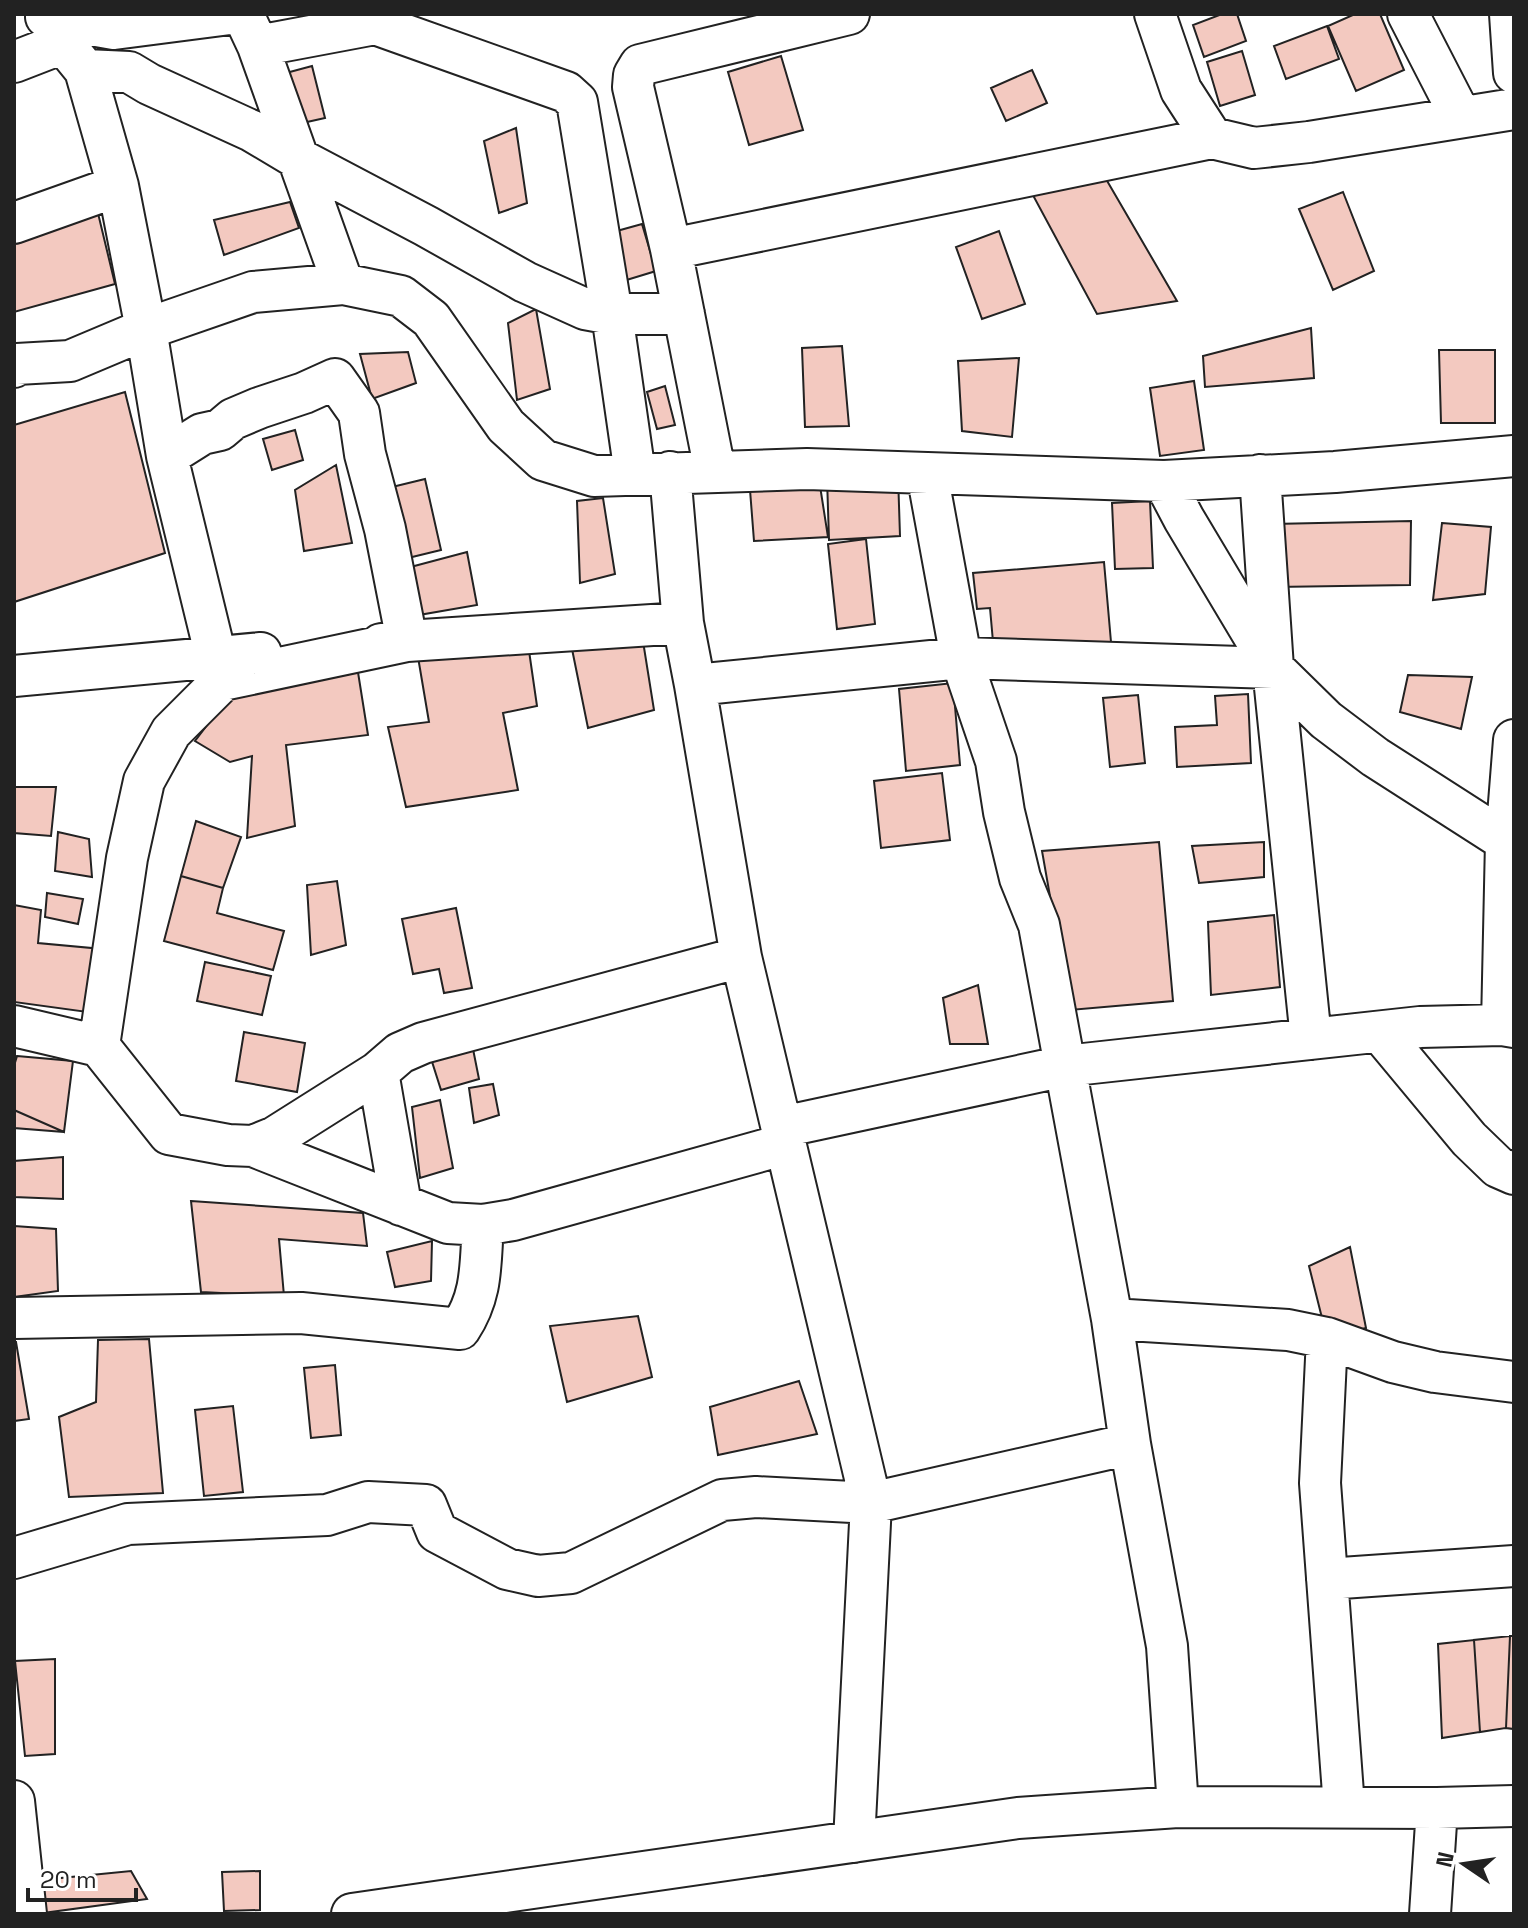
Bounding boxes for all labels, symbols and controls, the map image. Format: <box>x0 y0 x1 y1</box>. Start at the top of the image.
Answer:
north arrow <box>1424 1824 1504 1904</box>
text: N <box>1429 1849 1460 1870</box>
scale bar <box>28 1852 136 1902</box>
text: 20 m <box>40 1864 97 1895</box>

